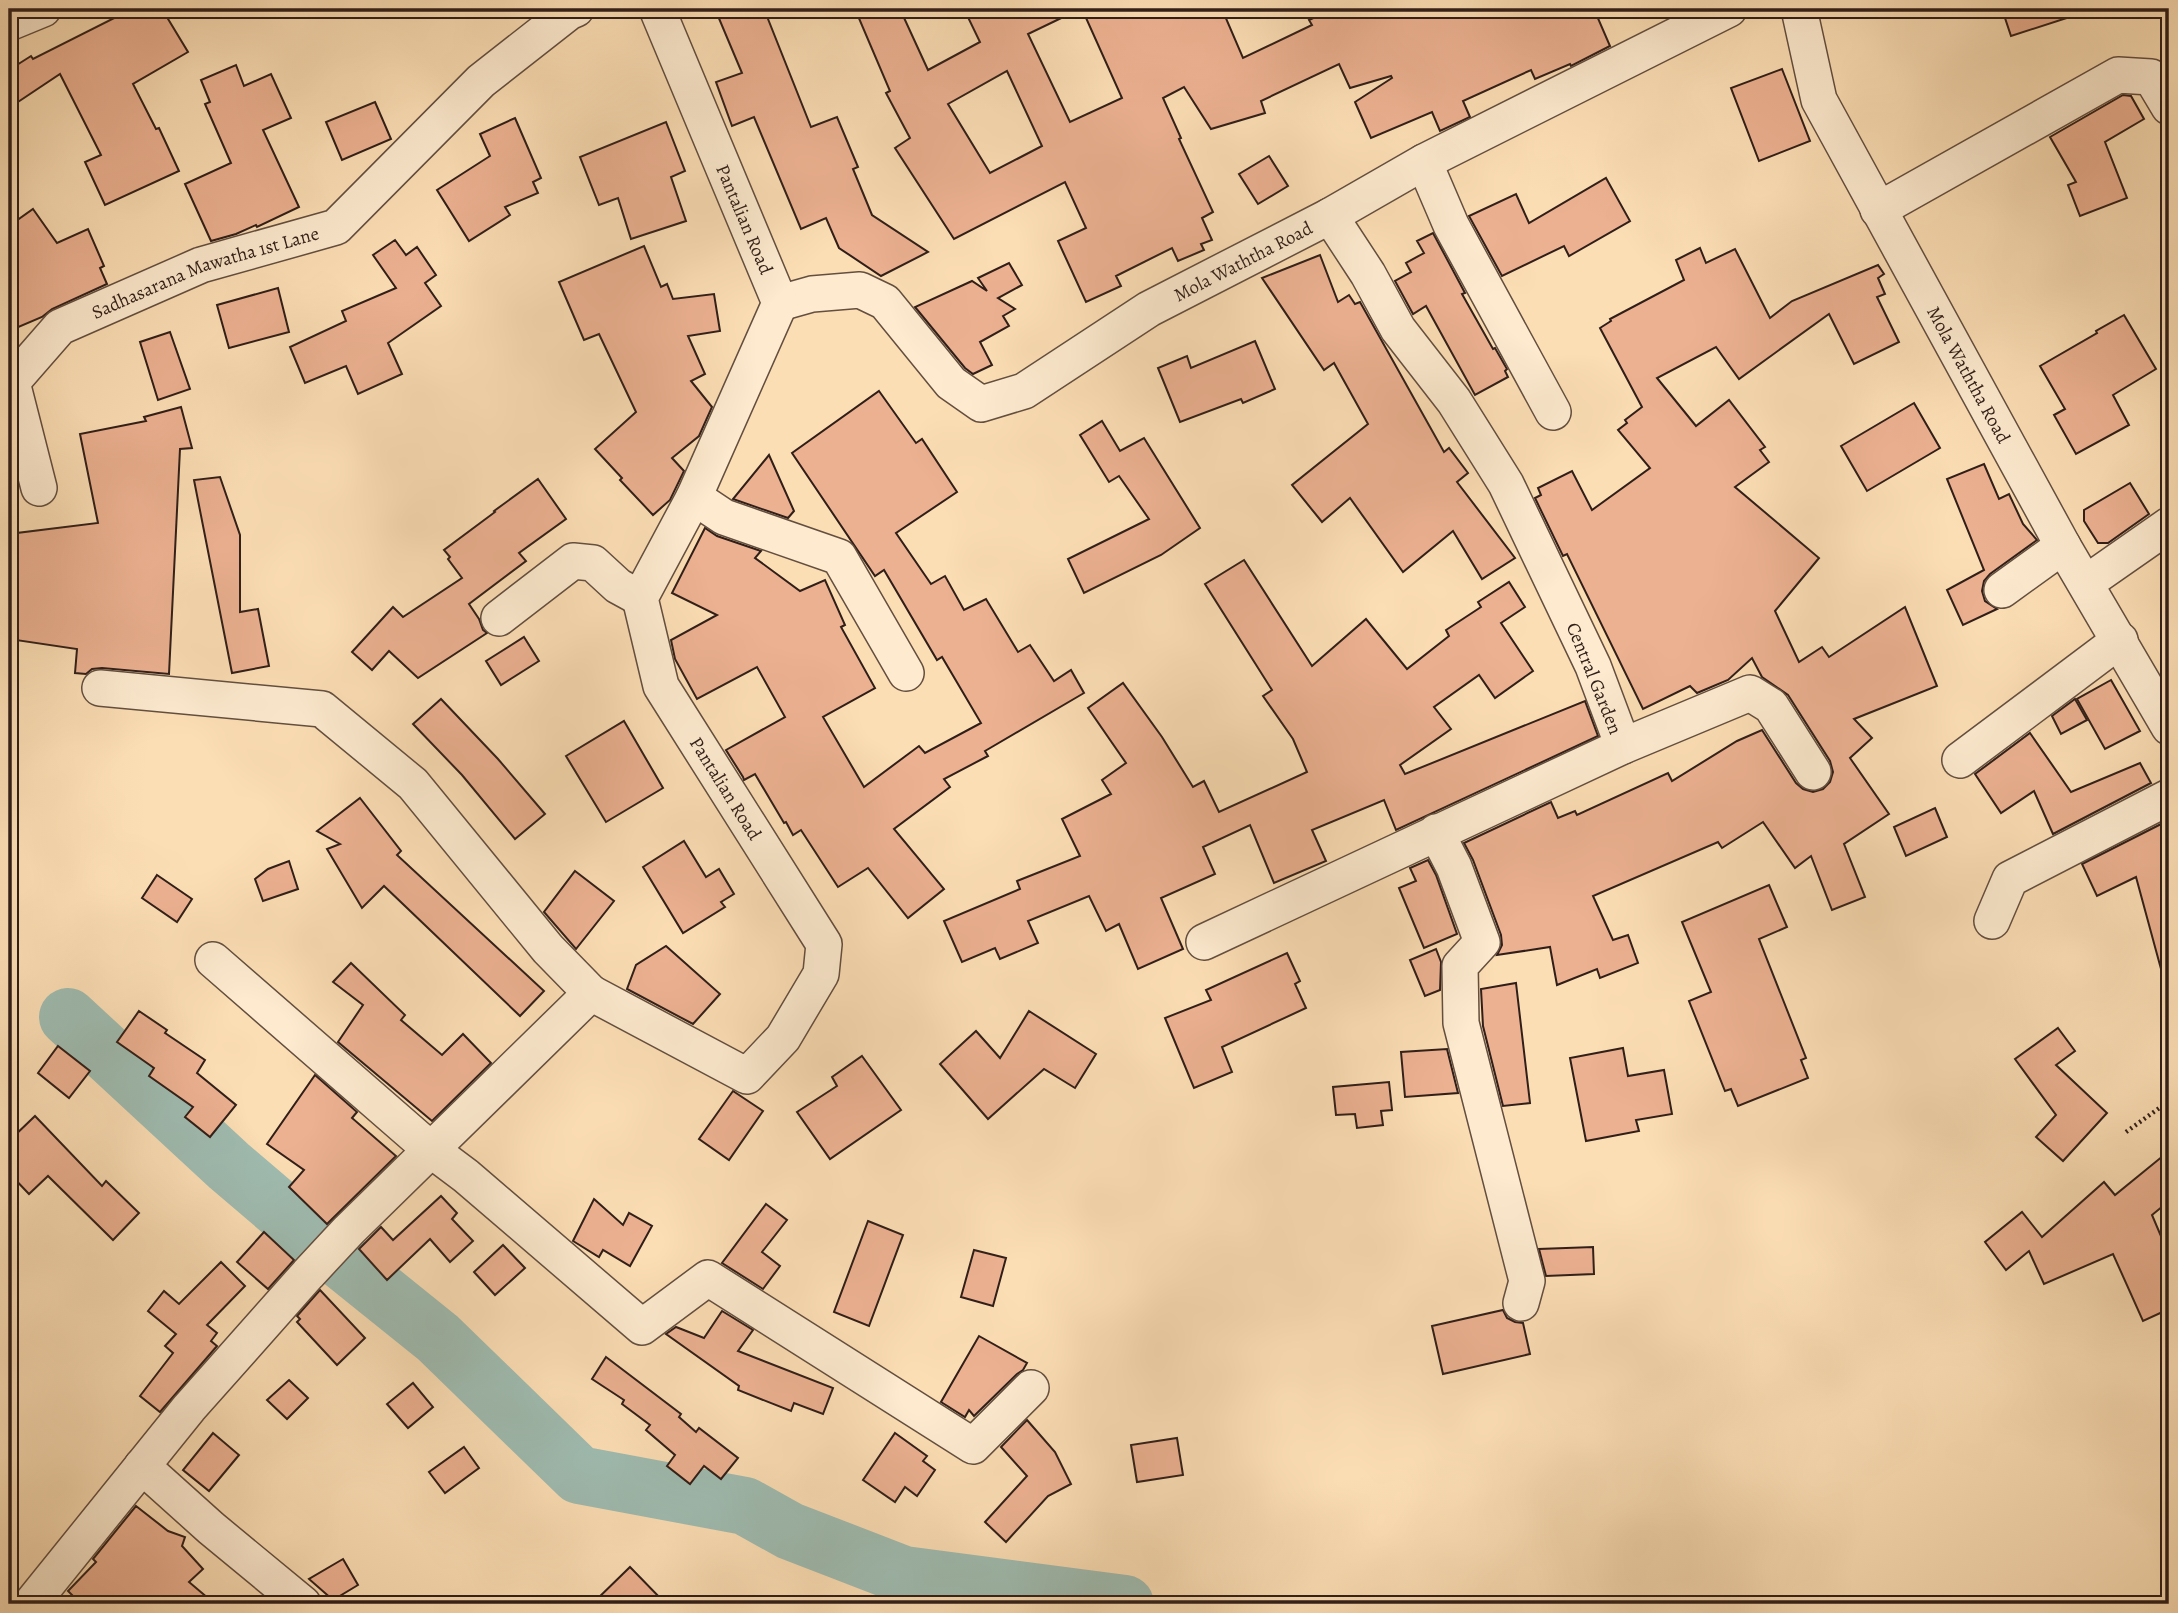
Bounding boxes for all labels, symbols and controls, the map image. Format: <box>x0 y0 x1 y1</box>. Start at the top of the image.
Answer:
street label: Pantalian Road <box>709 160 779 279</box>
street label: Mola Waththa Road <box>1169 215 1318 308</box>
street label: Sadhasarana Mawatha 1st Lane <box>88 220 322 326</box>
street label: Mola Waththa Road <box>1920 302 2017 449</box>
street label: Central Garden <box>1560 619 1628 738</box>
street label: Pantalian Road <box>683 732 768 846</box>

